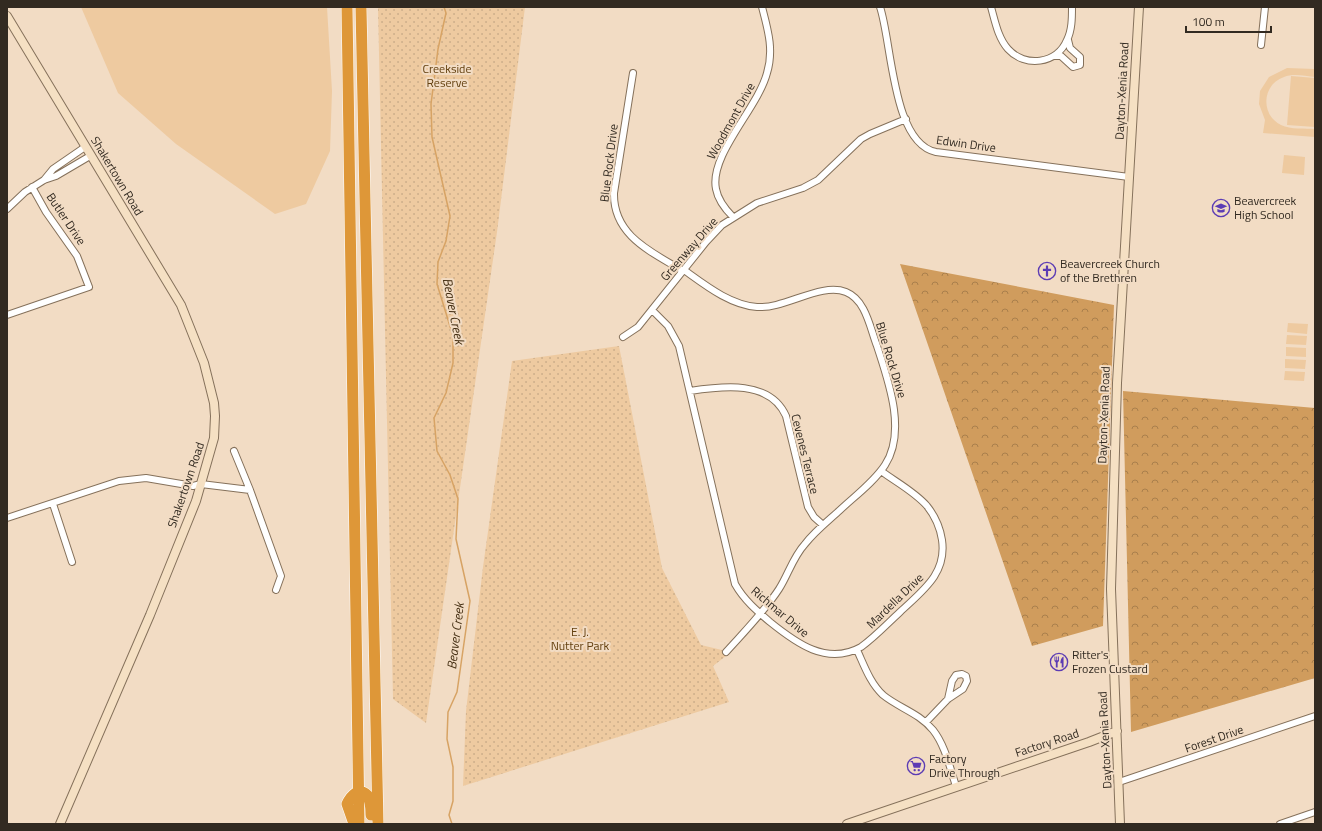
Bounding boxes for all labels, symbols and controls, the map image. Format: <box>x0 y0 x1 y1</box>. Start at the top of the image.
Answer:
scale bar <box>1186 8 1271 34</box>
text: 100 m <box>1192 12 1225 31</box>
street label: Dayton-Xenia Road <box>1109 42 1134 140</box>
park label: Creekside Reserve <box>423 59 472 92</box>
street label: Woodmont Drive <box>702 79 760 163</box>
street label: Blue Rock Drive <box>594 123 623 203</box>
street label: Edwin Drive <box>935 130 997 157</box>
street label: Shakertown Road <box>86 133 149 219</box>
street label: Butler Drive <box>42 189 91 249</box>
place label: Beavercreek High School <box>1234 191 1297 224</box>
school or university icon: Beavercreek High School <box>1211 198 1231 218</box>
street label: Greenway Drive <box>655 212 722 285</box>
place label: Beavercreek Church of the Brethren <box>1060 254 1160 287</box>
church icon: Beavercreek Church of the Brethren <box>1037 261 1057 281</box>
water label: Beaver Creek <box>438 276 471 348</box>
street label: Blue Rock Drive <box>871 319 912 400</box>
street label: Dayton-Xenia Road <box>1092 366 1115 464</box>
street label: Cevenes Terrace <box>786 412 825 496</box>
street label: Shakertown Road <box>162 439 209 530</box>
street label: Mardella Drive <box>862 568 927 633</box>
street label: Richmar Drive <box>747 582 814 642</box>
water label: Beaver Creek <box>441 599 469 670</box>
park label: E. J. Nutter Park <box>551 622 610 655</box>
place label: Ritter's Frozen Custard <box>1072 645 1148 678</box>
restaurant icon: Ritter's Frozen Custard <box>1049 652 1069 672</box>
street label: Dayton-Xenia Road <box>1092 691 1117 789</box>
street label: Forest Drive <box>1182 720 1246 757</box>
street label: Factory Road <box>1012 723 1081 762</box>
place label: Factory Drive Through <box>929 749 1000 782</box>
supermarket icon: Factory Drive Through <box>906 756 926 776</box>

